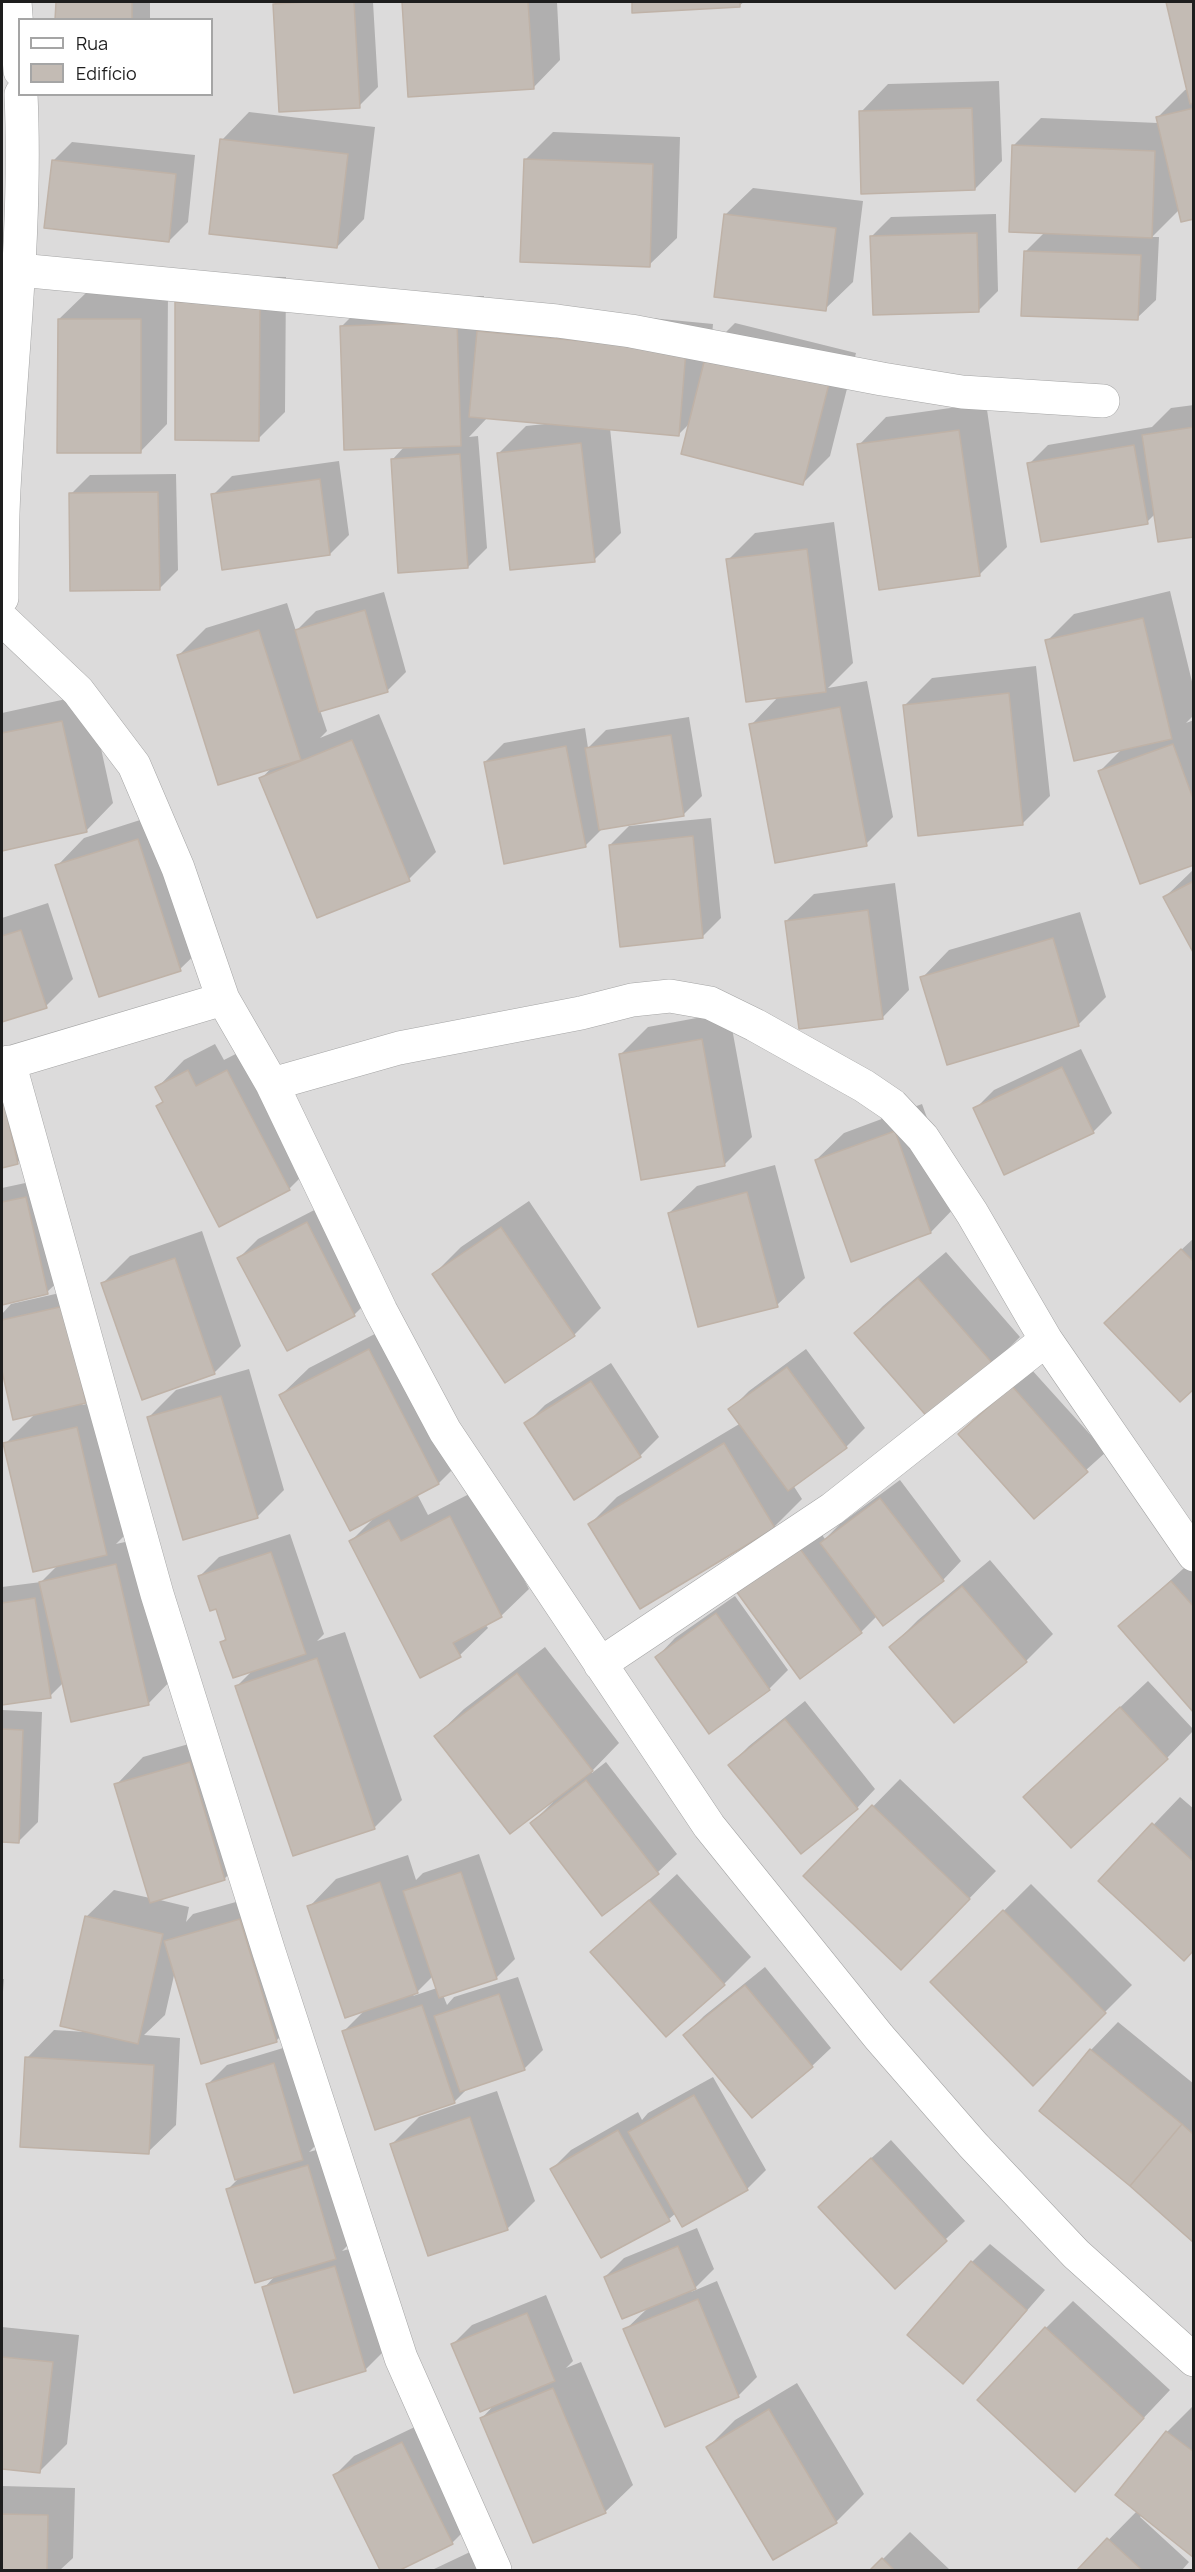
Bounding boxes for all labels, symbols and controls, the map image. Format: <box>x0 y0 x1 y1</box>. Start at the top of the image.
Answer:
legend <box>18 18 213 96</box>
text: Rua <box>76 31 108 55</box>
text: Edifício <box>76 61 137 85</box>

